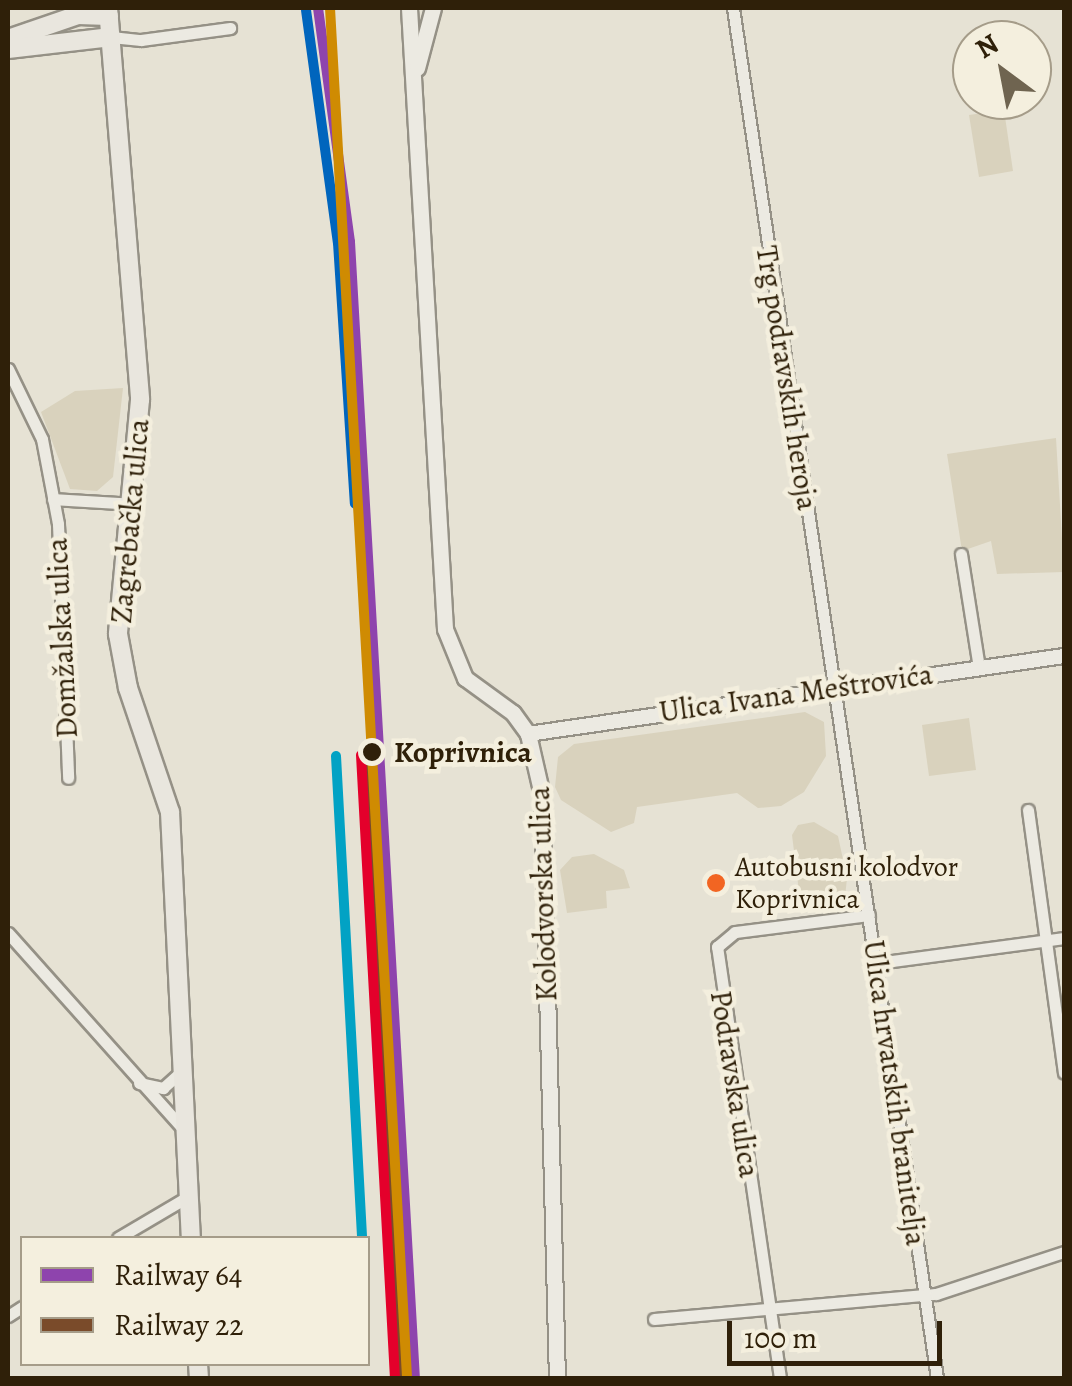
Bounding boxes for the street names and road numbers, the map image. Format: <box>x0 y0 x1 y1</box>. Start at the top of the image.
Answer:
street label: Trg podravskih heroja <box>748 243 826 513</box>
street label: Zagrebačka ulica <box>103 417 157 625</box>
street label: Domžalska ulica <box>39 537 85 739</box>
street label: Ulica Ivana Meštrovića <box>657 656 935 730</box>
street label: Kolodvorska ulica <box>521 786 565 1002</box>
street label: Ulica hrvatskih branitelja <box>856 938 934 1248</box>
street label: Podravska ulica <box>702 988 768 1180</box>

